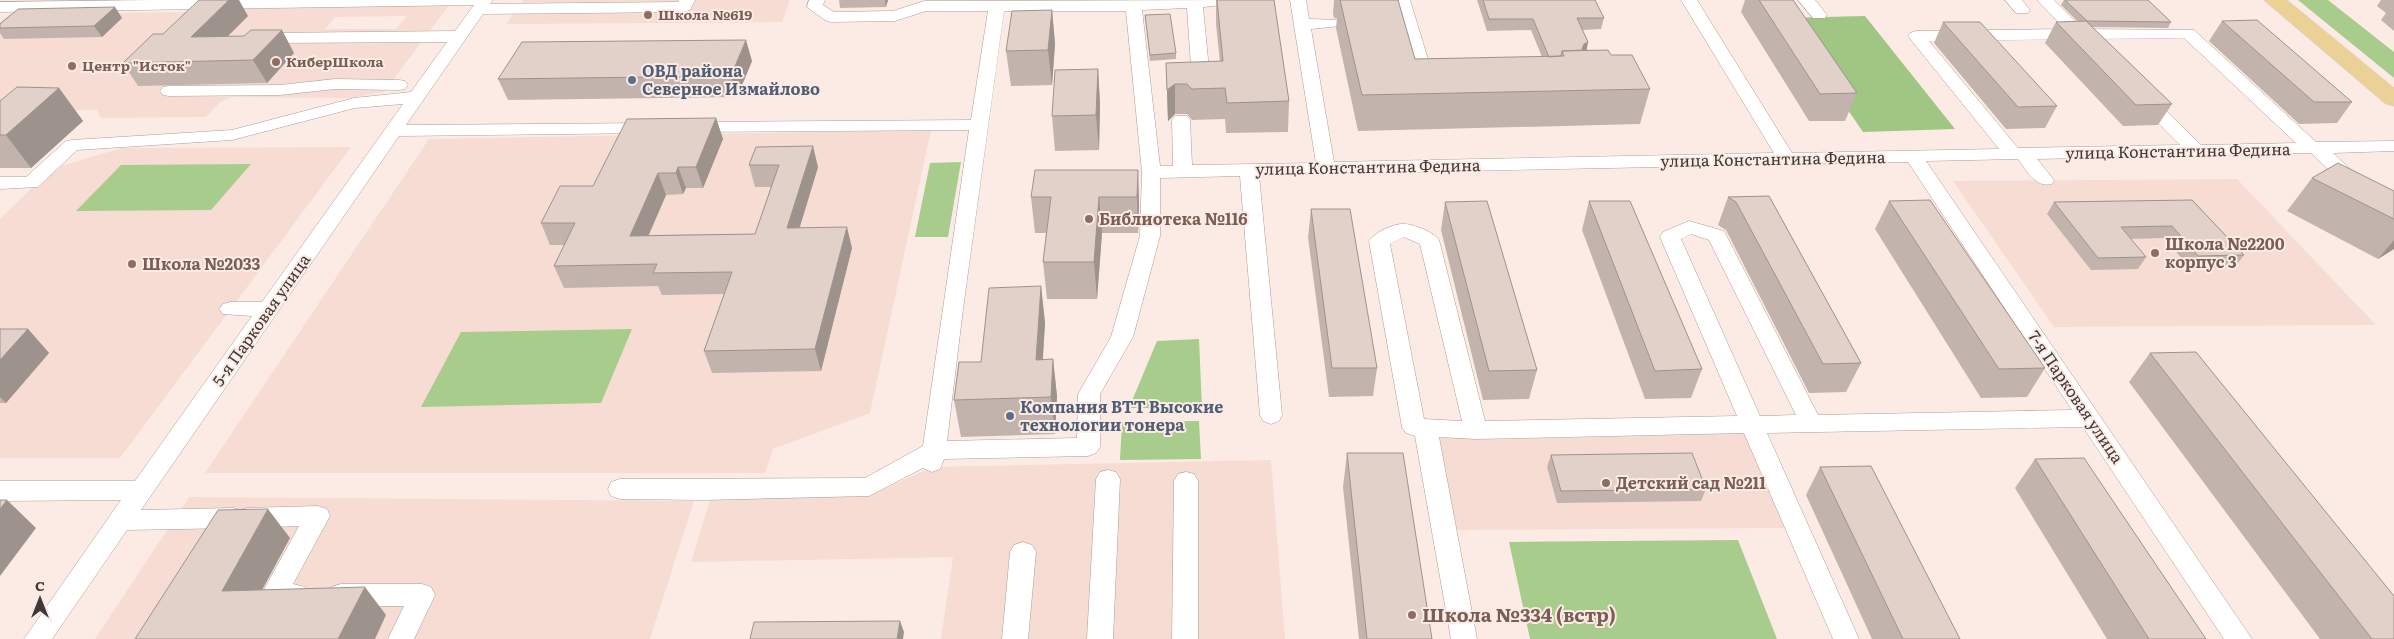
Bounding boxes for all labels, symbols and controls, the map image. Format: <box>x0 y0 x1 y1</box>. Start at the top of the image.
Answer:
place label: Школа №619 <box>658 4 752 24</box>
marker: Школа №619 <box>642 9 654 21</box>
place label: КиберШкола <box>286 51 385 71</box>
place label: Центр "Исток" <box>82 55 191 75</box>
marker: КиберШкола <box>270 56 282 68</box>
place label: ОВД района Северное Измайлово <box>642 58 820 100</box>
marker: Центр "Исток" <box>66 60 78 72</box>
marker: ОВД района Северное Измайлово <box>626 74 638 86</box>
street label: улица Константина Федина <box>2065 136 2291 164</box>
street label: улица Константина Федина <box>1660 144 1886 172</box>
street label: улица Константина Федина <box>1255 152 1481 180</box>
place label: Библиотека №116 <box>1099 206 1248 230</box>
marker: Библиотека №116 <box>1083 213 1095 225</box>
place label: Школа №2200 корпус 3 <box>2165 231 2285 273</box>
marker: Школа №2200 корпус 3 <box>2149 247 2161 259</box>
street label: 5-я Парковая улица <box>205 248 315 391</box>
place label: Школа №2033 <box>142 251 260 275</box>
marker: Школа №2033 <box>126 258 138 270</box>
street label: 7-я Парковая улица <box>2023 325 2131 468</box>
place label: Компания ВТТ Высокие технологии тонера <box>1020 394 1223 436</box>
marker: Компания ВТТ Высокие технологии тонера <box>1004 410 1016 422</box>
place label: Детский сад №211 <box>1616 470 1766 494</box>
marker: Детский сад №211 <box>1600 477 1612 489</box>
north arrow <box>15 574 65 624</box>
text: С <box>35 575 45 595</box>
place label: Школа №334 (встр) <box>1422 600 1616 628</box>
marker: Школа №334 (встр) <box>1406 609 1418 621</box>

